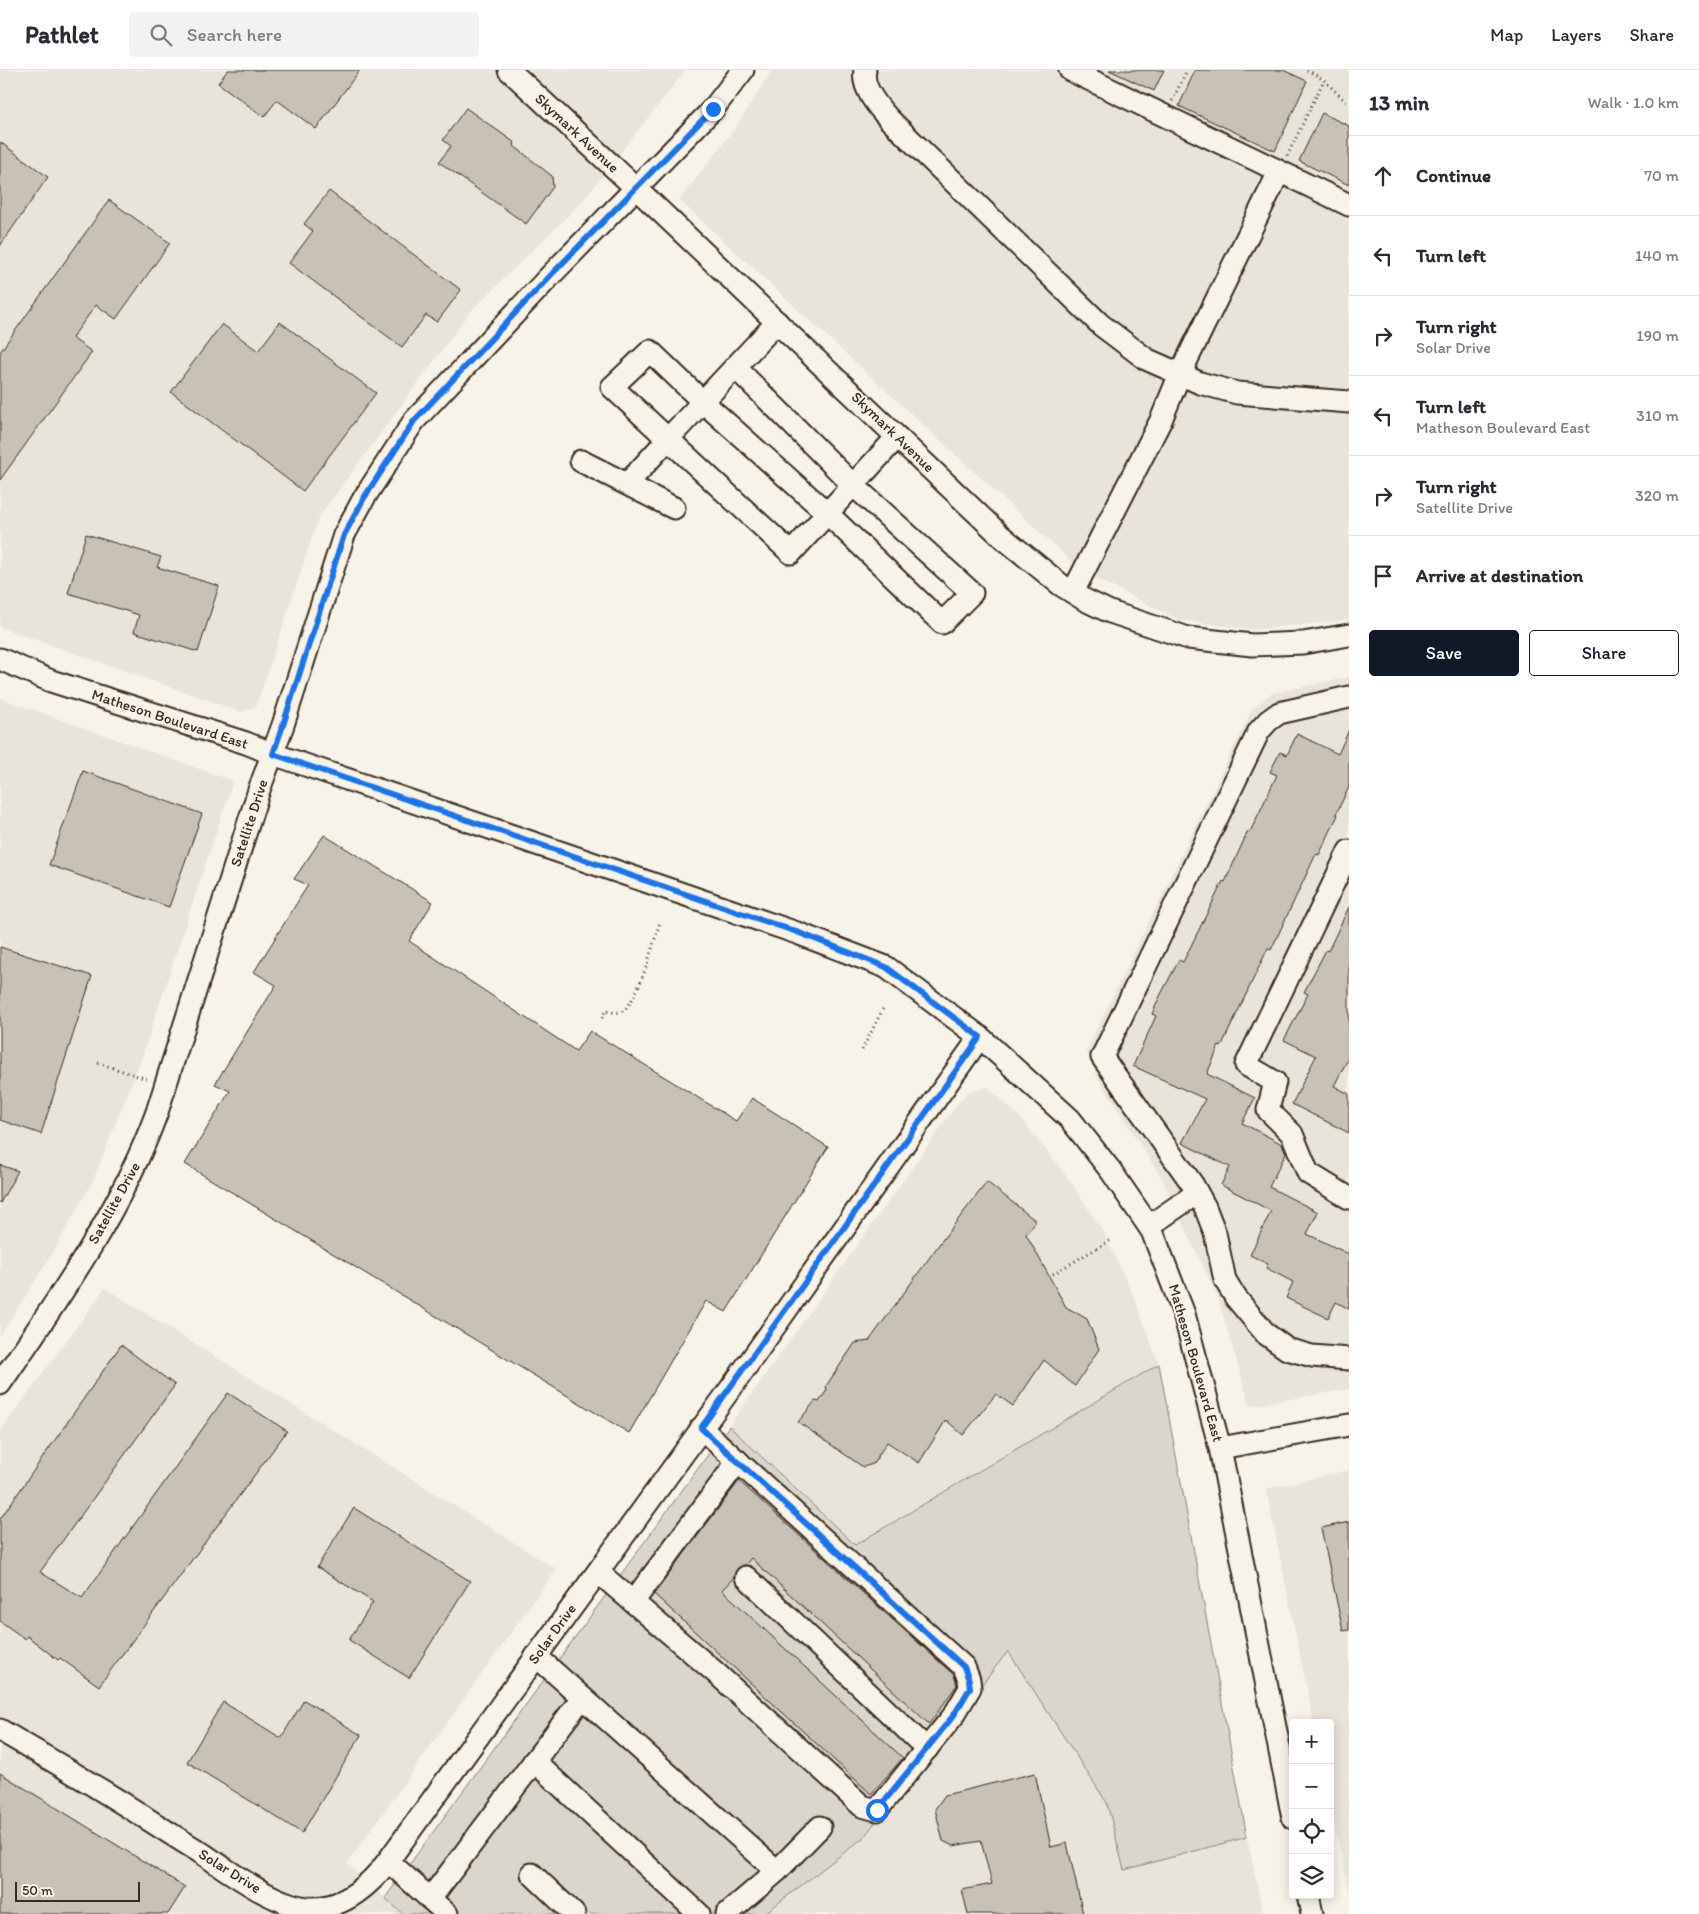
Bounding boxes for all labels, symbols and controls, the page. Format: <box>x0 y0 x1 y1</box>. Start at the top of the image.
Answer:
search box <box>129 12 479 57</box>
text: Pathlet <box>25 20 99 49</box>
icon: search <box>147 21 175 49</box>
text: Search here <box>187 23 282 46</box>
text: Map <box>1490 24 1523 46</box>
text: Layers <box>1551 24 1601 46</box>
text: Share <box>1629 24 1674 46</box>
street label: Skymark Avenue <box>531 89 623 177</box>
text: 13 min <box>1369 90 1429 115</box>
text: Walk · 1.0 km <box>1588 93 1679 112</box>
route end <box>702 98 725 121</box>
icon: ahead <box>1369 162 1397 190</box>
text: Continue <box>1416 164 1491 187</box>
text: 70 m <box>1644 166 1679 185</box>
icon: left <box>1369 242 1397 270</box>
text: Turn left <box>1416 244 1486 267</box>
text: 140 m <box>1635 246 1679 265</box>
text: Turn right <box>1416 315 1497 338</box>
icon: right <box>1369 322 1397 350</box>
text: 190 m <box>1636 326 1679 345</box>
text: Solar Drive <box>1416 338 1491 357</box>
street label: Skymark Avenue <box>848 388 938 476</box>
text: Turn left <box>1416 395 1486 418</box>
icon: left <box>1369 402 1397 430</box>
text: 310 m <box>1636 406 1679 425</box>
text: Matheson Boulevard East <box>1416 418 1590 437</box>
text: Turn right <box>1416 475 1497 498</box>
icon: right <box>1369 482 1397 510</box>
text: 320 m <box>1635 486 1679 505</box>
text: Satellite Drive <box>1416 498 1513 517</box>
icon: arrive <box>1369 562 1397 590</box>
text: Arrive at destination <box>1416 564 1583 587</box>
button: Save <box>1369 630 1519 676</box>
button: Share <box>1529 630 1679 676</box>
street label: Matheson Boulevard East <box>90 685 251 753</box>
street label: Satellite Drive <box>226 777 272 869</box>
street label: Satellite Drive <box>84 1159 144 1247</box>
street label: Matheson Boulevard East <box>1165 1282 1227 1444</box>
street label: Solar Drive <box>524 1600 580 1668</box>
map controls <box>1289 1719 1334 1899</box>
button: + <box>1289 1719 1334 1764</box>
button: − <box>1289 1764 1334 1809</box>
route start <box>866 1799 889 1822</box>
button: locate <box>1289 1809 1334 1854</box>
street label: Solar Drive <box>195 1845 265 1897</box>
button: layers <box>1289 1854 1334 1899</box>
scale bar <box>15 1879 140 1902</box>
text: 50 m <box>22 1882 53 1899</box>

